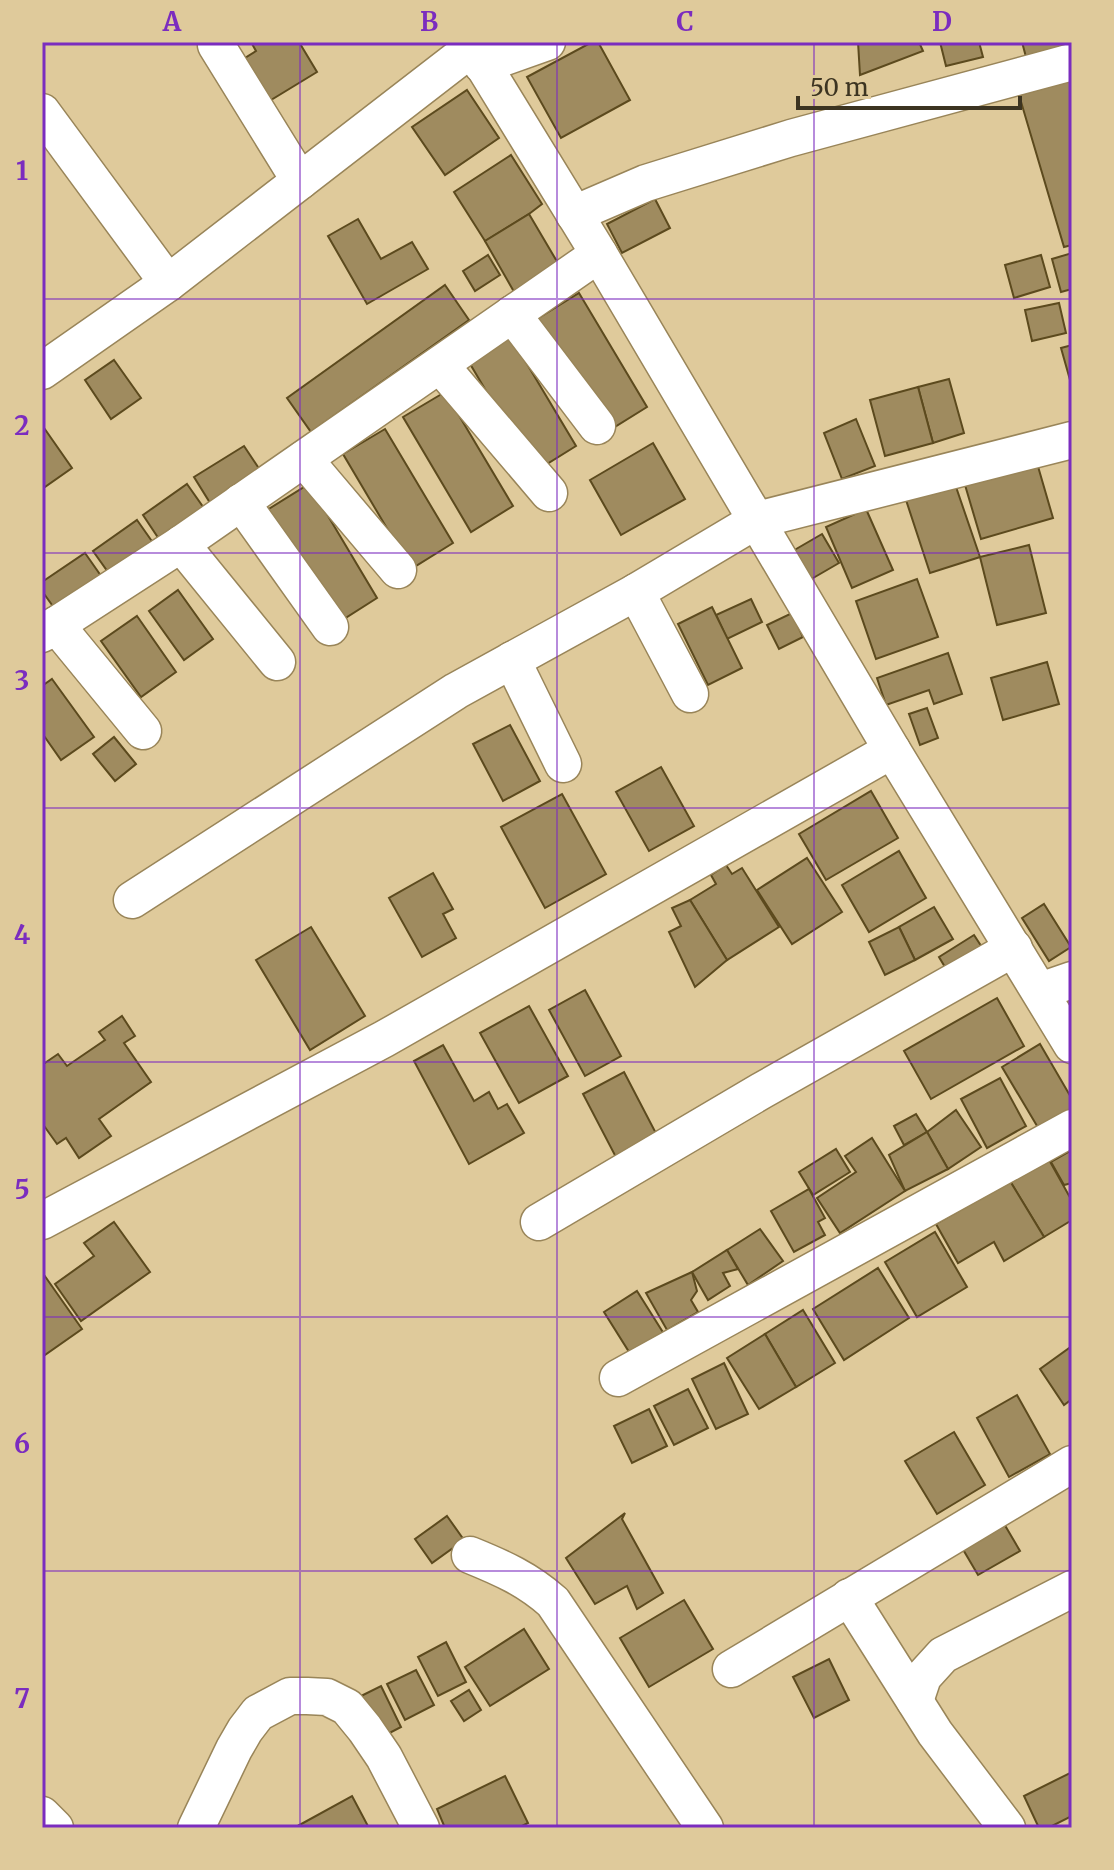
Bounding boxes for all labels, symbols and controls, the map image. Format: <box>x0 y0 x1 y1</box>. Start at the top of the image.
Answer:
text: A <box>162 5 182 38</box>
text: B <box>420 5 438 38</box>
text: C <box>676 5 694 38</box>
text: D <box>932 5 952 38</box>
scale bar <box>798 60 1020 110</box>
text: 50 m <box>810 72 869 103</box>
text: 1 <box>16 154 28 187</box>
text: 2 <box>14 409 30 442</box>
text: 3 <box>15 664 29 697</box>
text: 4 <box>14 918 31 951</box>
text: 5 <box>14 1173 30 1206</box>
text: 6 <box>14 1427 30 1460</box>
text: 7 <box>14 1682 30 1715</box>

